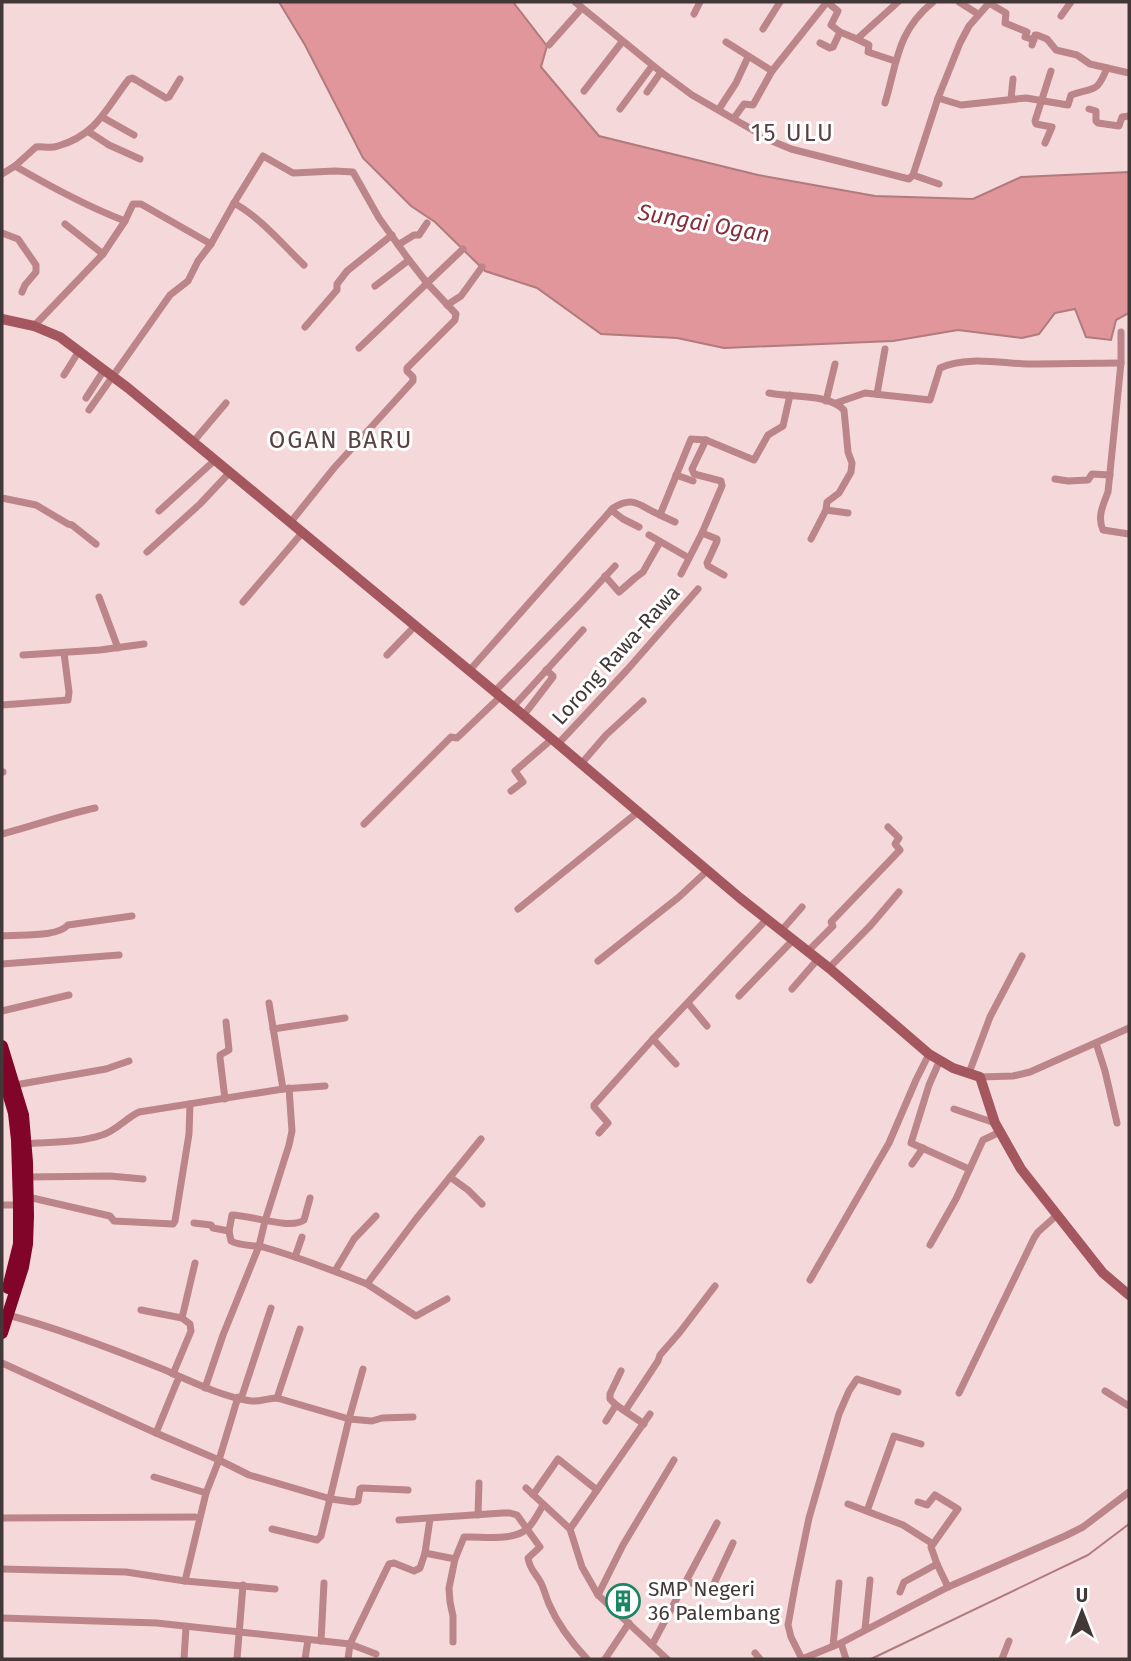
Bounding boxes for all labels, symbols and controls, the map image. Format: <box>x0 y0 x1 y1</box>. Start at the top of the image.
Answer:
district label: 15 ULU <box>751 119 835 147</box>
water label: Sungai Ogan <box>635 197 772 248</box>
district label: OGAN BARU <box>269 426 413 454</box>
street label: Lorong Rawa-Rawa <box>546 580 686 730</box>
place label: SMP Negeri 36 Palembang <box>648 1576 780 1626</box>
north arrow <box>1047 1577 1117 1647</box>
building icon: SMP Negeri 36 Palembang <box>604 1582 642 1620</box>
text: U <box>1076 1584 1088 1607</box>

